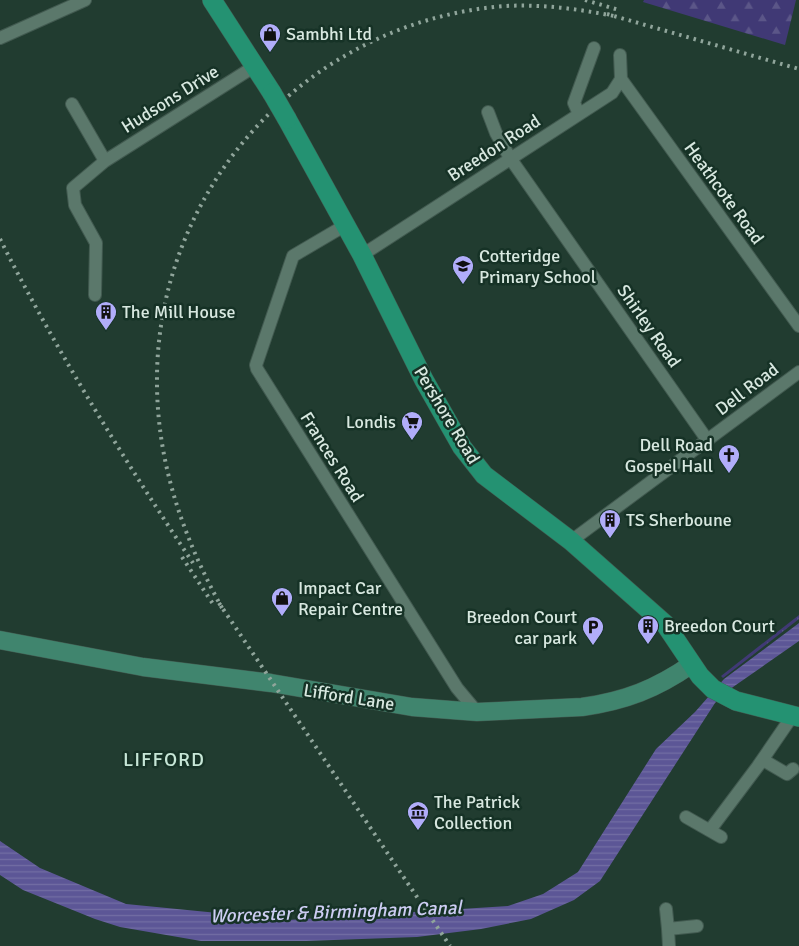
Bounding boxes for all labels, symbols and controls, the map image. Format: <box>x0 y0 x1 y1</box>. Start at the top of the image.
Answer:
shop icon: Sambhi Ltd <box>258 22 282 53</box>
place label: Sambhi Ltd <box>286 23 372 45</box>
street label: Hudsons Drive <box>117 60 223 138</box>
street label: Breedon Road <box>444 110 544 186</box>
street label: Heathcote Road <box>679 137 769 249</box>
place label: Cotteridge Primary School <box>479 245 596 288</box>
school or university icon: Cotteridge Primary School <box>451 254 475 285</box>
street label: Shirley Road <box>612 280 686 372</box>
building icon: The Mill House <box>94 300 118 331</box>
place label: The Mill House <box>122 301 236 323</box>
street label: Dell Road <box>711 358 783 420</box>
street label: Pershore Road <box>409 362 485 468</box>
street label: Frances Road <box>296 408 368 506</box>
supermarket icon: Londis <box>400 410 424 441</box>
place label: Londis <box>346 411 396 433</box>
place label: Dell Road Gospel Hall <box>625 434 713 477</box>
church icon: Dell Road Gospel Hall <box>717 443 741 474</box>
building icon: TS Sherboune <box>598 508 622 539</box>
place label: TS Sherboune <box>626 509 732 531</box>
place label: Impact Car Repair Centre <box>298 577 403 620</box>
shop icon: Impact Car Repair Centre <box>270 586 294 617</box>
place label: Breedon Court car park <box>466 606 577 649</box>
building icon: Breedon Court <box>636 614 660 645</box>
parking icon: Breedon Court car park <box>581 615 605 646</box>
place label: Breedon Court <box>664 615 775 637</box>
street label: Lifford Lane <box>302 679 396 715</box>
district label: LIFFORD <box>123 747 205 772</box>
place label: The Patrick Collection <box>434 791 520 834</box>
museum icon: The Patrick Collection <box>406 800 430 831</box>
water label: Worcester & Birmingham Canal <box>210 896 464 928</box>

